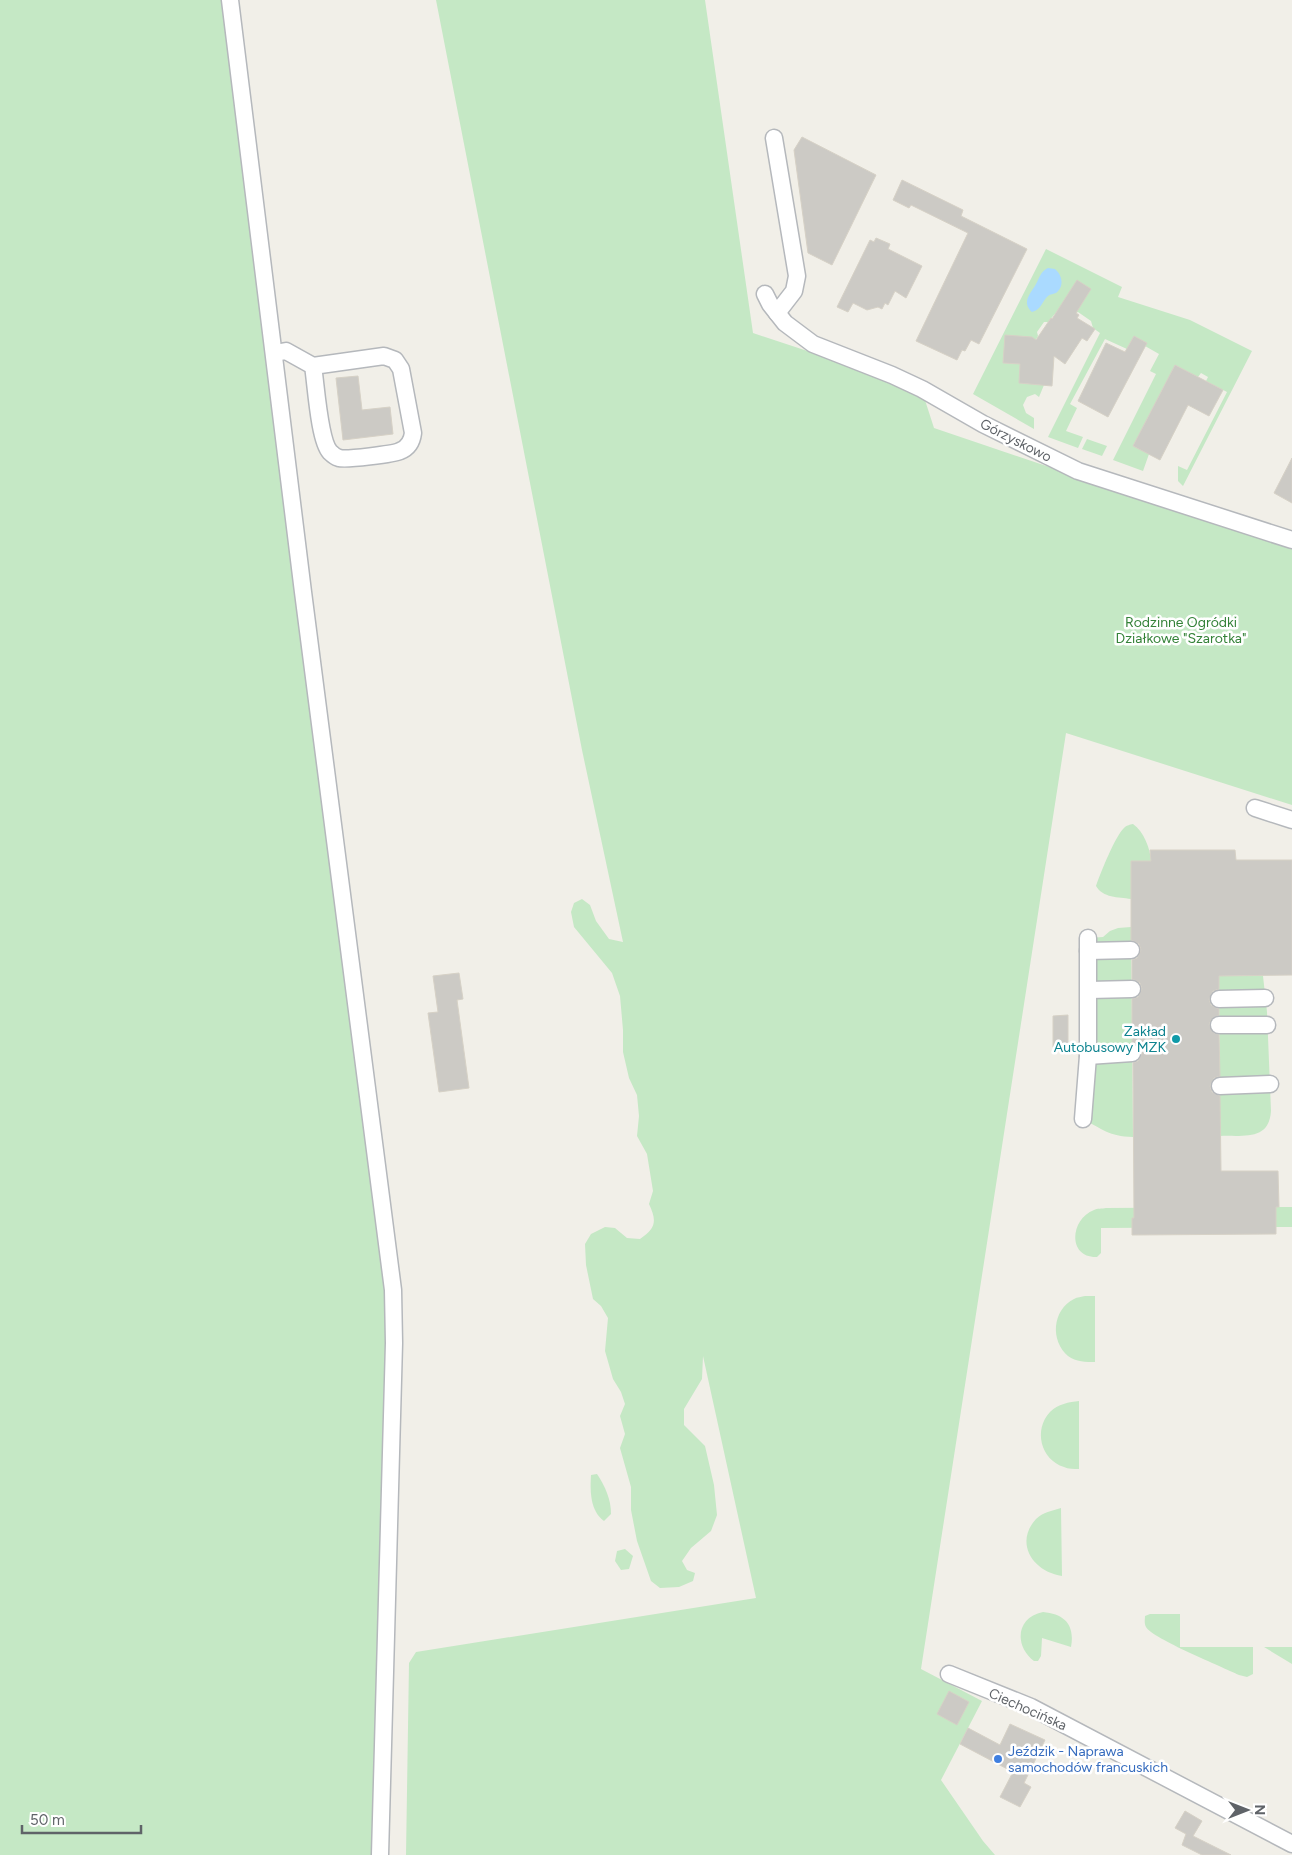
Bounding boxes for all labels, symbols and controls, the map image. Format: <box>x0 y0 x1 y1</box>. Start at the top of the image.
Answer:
street label: Górzyskowo <box>977 415 1054 466</box>
park label: Rodzinne Ogródki Działkowe "Szarotka" <box>1116 614 1246 647</box>
place label: Zakład Autobusowy MZK <box>1054 1023 1166 1056</box>
marker: Zakład Autobusowy MZK <box>1170 1033 1182 1045</box>
street label: Ciechocińska <box>986 1685 1069 1734</box>
place label: Jeździk - Naprawa samochodów francuskich <box>1008 1743 1168 1776</box>
marker: Jeździk - Naprawa samochodów francuskich <box>992 1753 1004 1765</box>
north arrow <box>1222 1785 1272 1835</box>
scale bar <box>22 1802 141 1834</box>
text: N <box>1251 1805 1268 1815</box>
text: 50 m <box>30 1811 65 1829</box>

